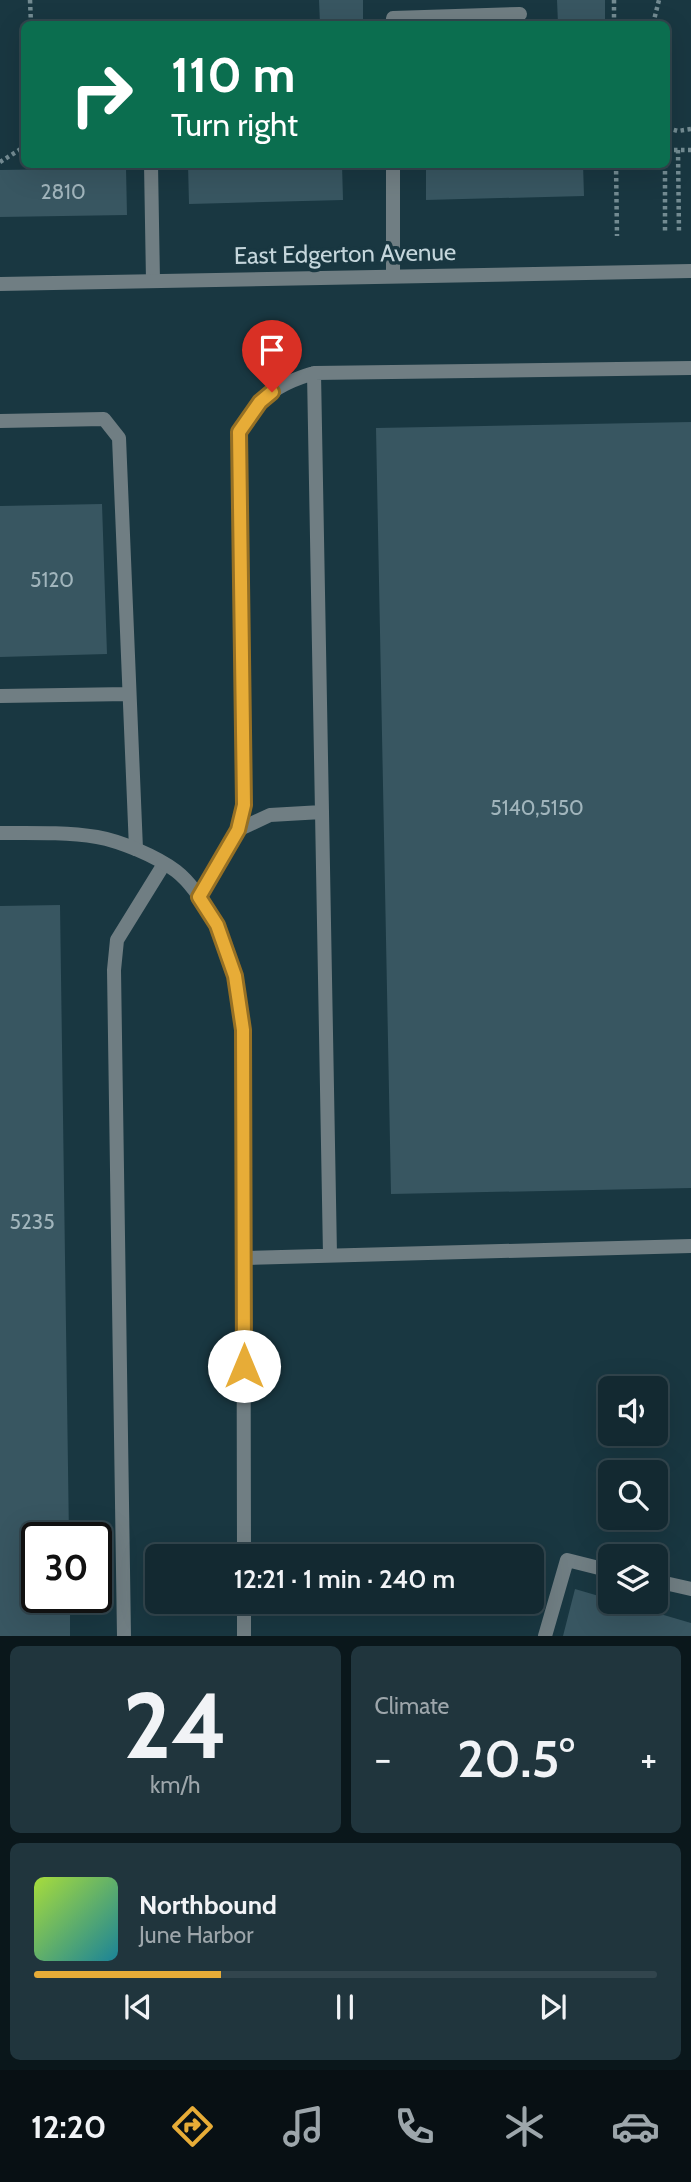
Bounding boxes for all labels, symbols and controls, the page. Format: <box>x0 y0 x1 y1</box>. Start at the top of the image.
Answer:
text: 110 m <box>171 45 295 104</box>
icon: right <box>56 49 147 140</box>
text: Turn right <box>171 105 298 144</box>
house number: 2810 <box>40 179 86 204</box>
street label: East Edgerton Avenue <box>234 237 456 270</box>
pin <box>242 320 302 392</box>
icon: arrive <box>253 331 291 369</box>
house number: 5120 <box>30 567 74 592</box>
house number: 5140,5150 <box>490 795 584 820</box>
house number: 5235 <box>9 1209 55 1234</box>
position arrow <box>207 1329 281 1403</box>
map controls <box>598 1376 668 1614</box>
button: sound <box>598 1376 668 1446</box>
button: search <box>598 1460 668 1530</box>
speed limit sign: 30 <box>21 1522 112 1613</box>
button: layers <box>598 1544 668 1614</box>
text: 12:21 · 1 min · 240 m <box>234 1563 455 1595</box>
text: 24 <box>123 1670 228 1781</box>
text: Climate <box>375 1692 449 1720</box>
text: 20.5° <box>457 1727 575 1790</box>
text: − <box>375 1735 391 1782</box>
text: + <box>640 1735 657 1782</box>
text: km/h <box>150 1771 200 1799</box>
text: Northbound <box>139 1889 277 1921</box>
text: June Harbor <box>139 1921 253 1949</box>
icon: previous <box>119 1988 157 2026</box>
icon: pause <box>326 1988 364 2026</box>
icon: next <box>534 1988 572 2026</box>
icon: directions <box>168 2102 217 2151</box>
icon: music <box>279 2102 328 2151</box>
icon: phone <box>390 2102 439 2151</box>
icon: climate <box>500 2102 549 2151</box>
icon: car <box>611 2102 660 2151</box>
text: 12:20 <box>31 2107 106 2146</box>

